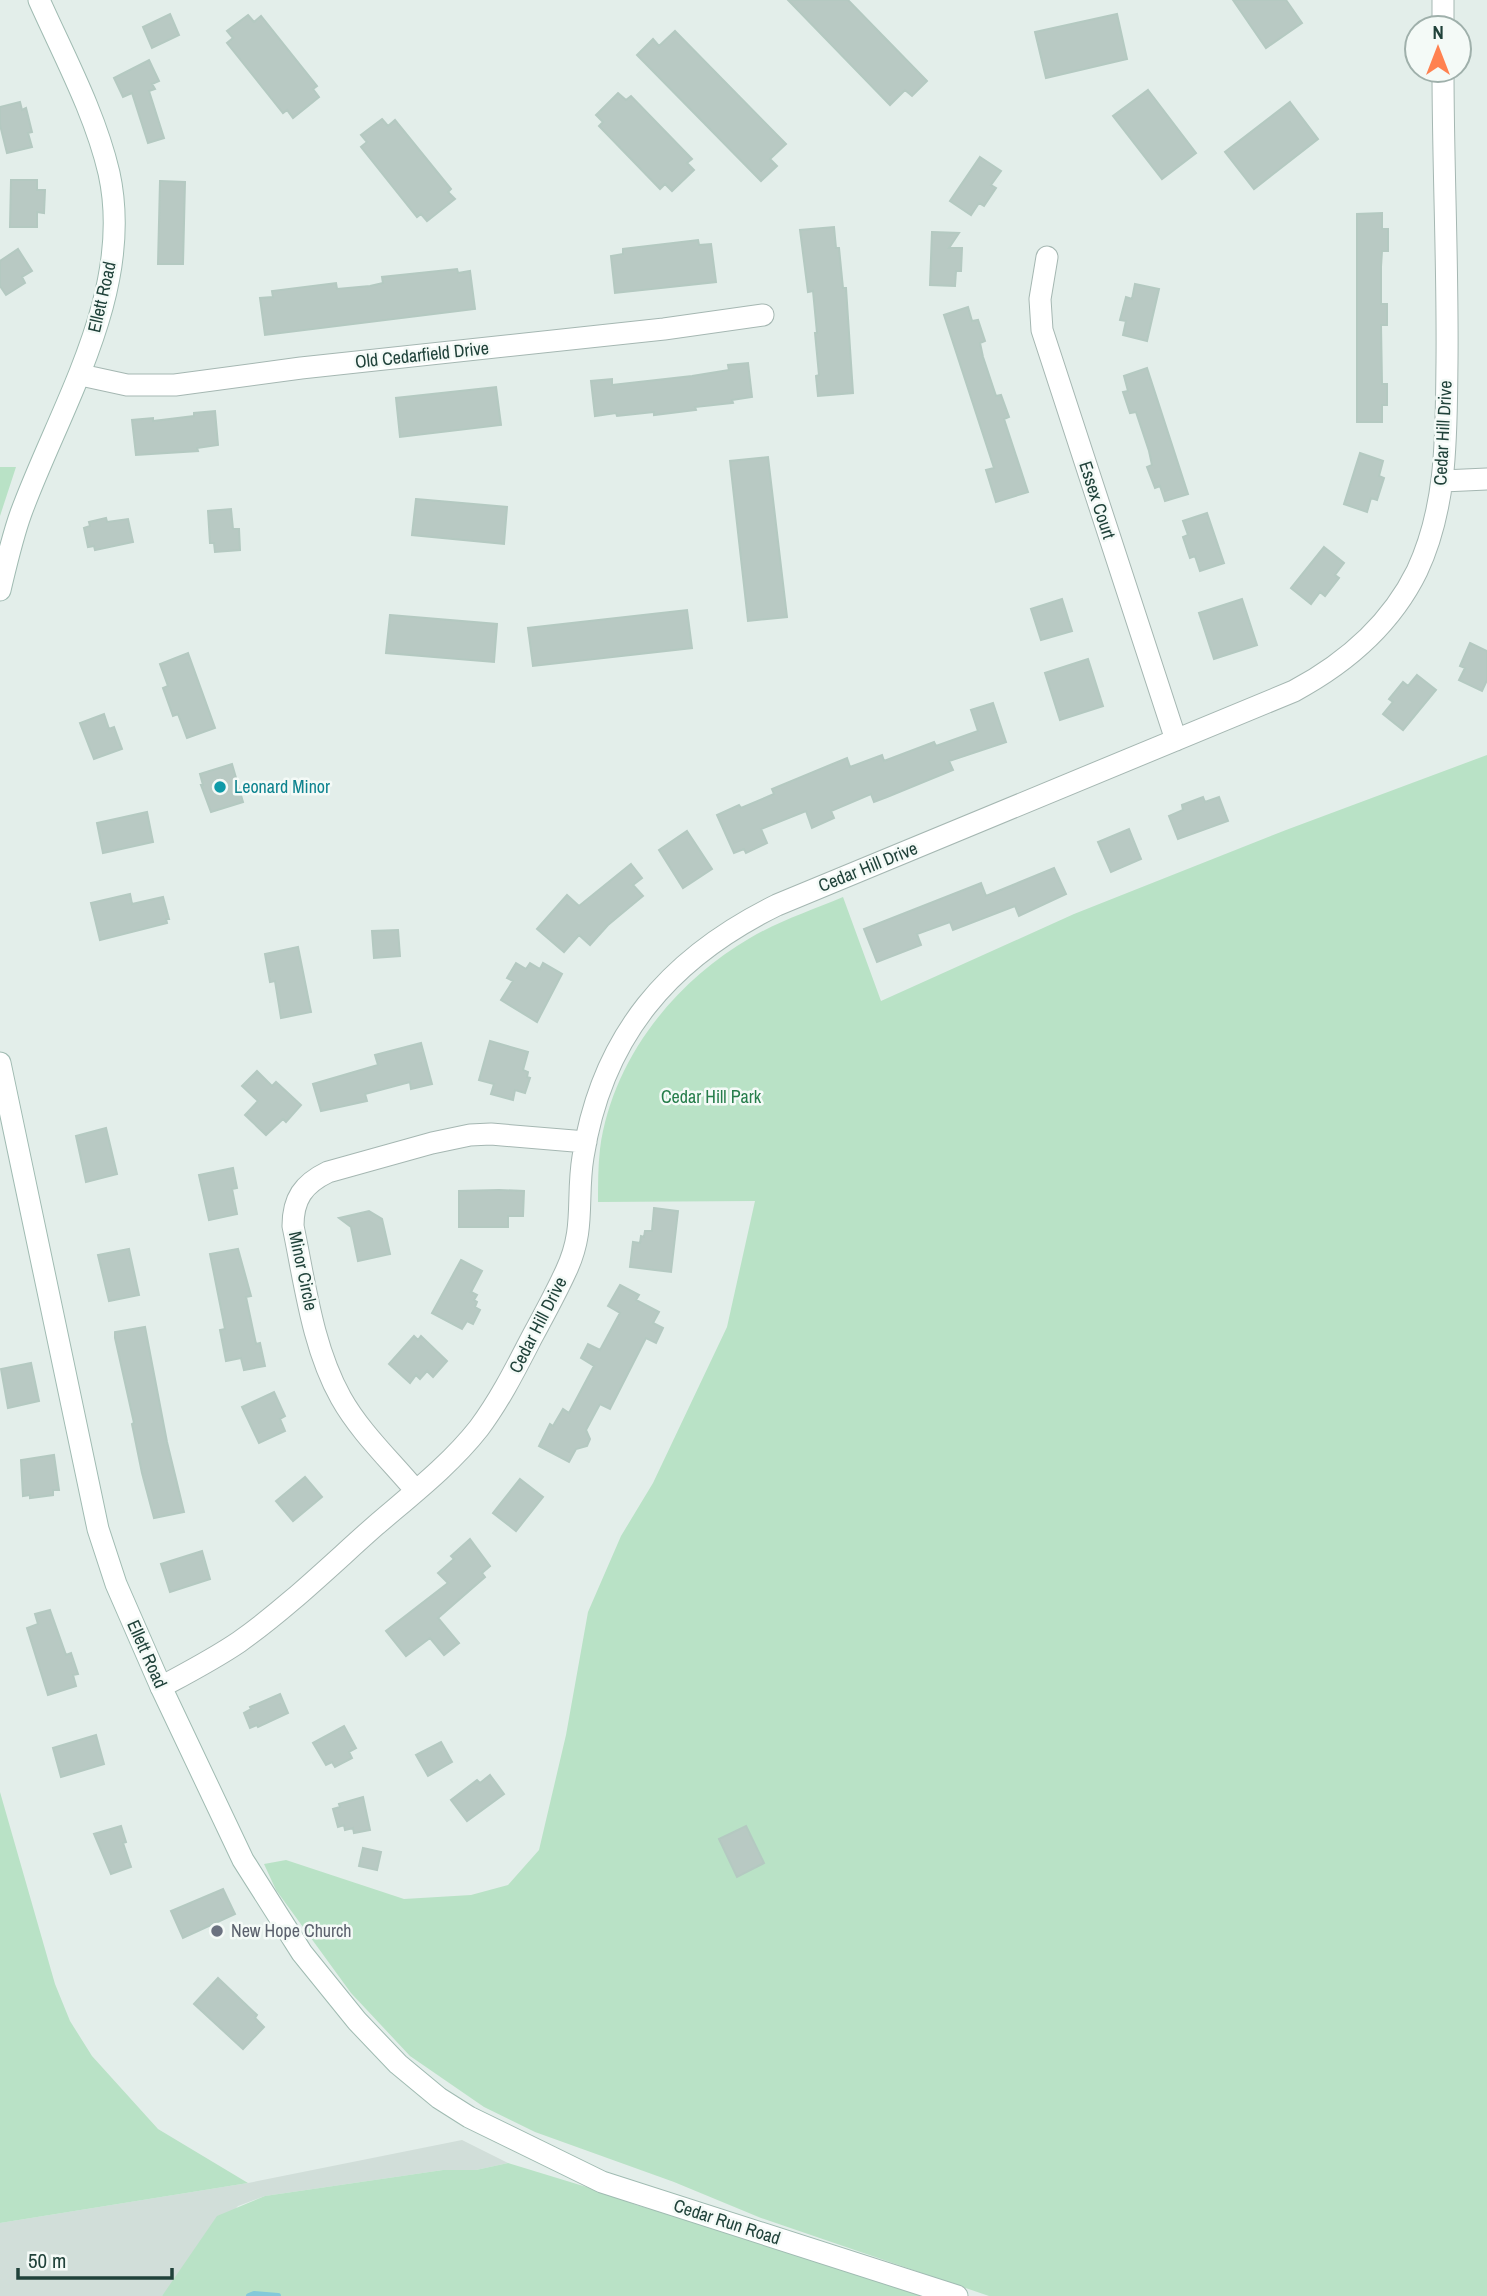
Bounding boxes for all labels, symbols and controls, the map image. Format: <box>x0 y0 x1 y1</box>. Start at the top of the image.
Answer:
north arrow <box>1403 14 1473 84</box>
text: N <box>1432 19 1444 45</box>
street label: Ellett Road <box>81 259 122 335</box>
street label: Old Cedarfield Drive <box>354 335 490 374</box>
street label: Cedar Hill Drive <box>1427 380 1458 486</box>
street label: Essex Court <box>1073 458 1122 542</box>
place label: Leonard Minor <box>234 774 330 799</box>
marker: Leonard Minor <box>212 779 228 795</box>
street label: Cedar Hill Drive <box>814 835 921 898</box>
park label: Cedar Hill Park <box>661 1084 762 1109</box>
street label: Minor Circle <box>283 1229 324 1313</box>
street label: Cedar Hill Drive <box>503 1272 573 1377</box>
street label: Ellett Road <box>121 1616 174 1692</box>
place label: New Hope Church <box>231 1918 352 1943</box>
marker: New Hope Church <box>209 1923 225 1939</box>
street label: Cedar Run Road <box>671 2193 784 2251</box>
scale bar <box>18 2236 172 2280</box>
text: 50 m <box>28 2246 66 2275</box>

